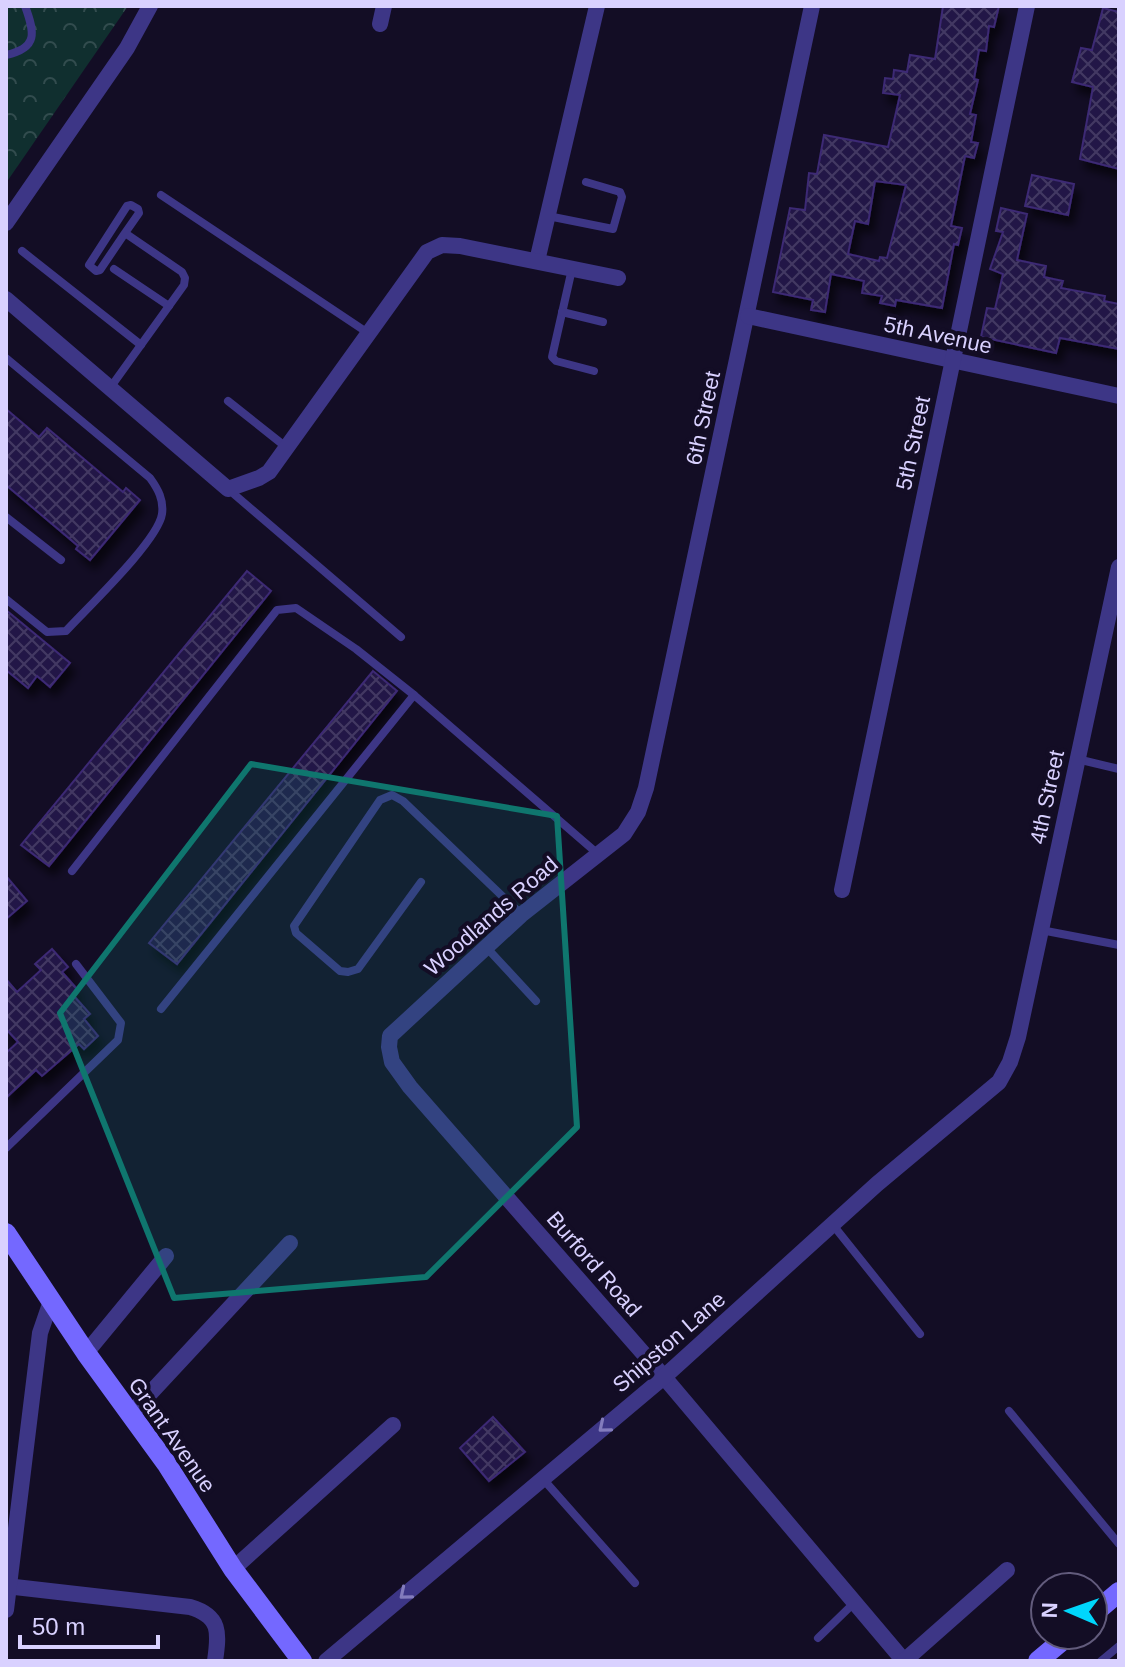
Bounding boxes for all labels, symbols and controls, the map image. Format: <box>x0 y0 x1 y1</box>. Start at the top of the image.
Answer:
street label: 5th Avenue <box>882 311 994 359</box>
street label: 6th Street <box>681 369 725 467</box>
street label: 5th Street <box>891 394 935 492</box>
street label: 4th Street <box>1025 748 1069 846</box>
street label: Woodlands Road <box>419 851 563 981</box>
street label: Burford Road <box>542 1206 646 1322</box>
street label: Shipston Lane <box>608 1286 730 1398</box>
street label: Grant Avenue <box>123 1373 221 1497</box>
one-way arrow <box>599 1417 613 1432</box>
north arrow <box>1029 1571 1109 1651</box>
one-way arrow <box>399 1584 414 1599</box>
scale bar <box>20 1599 158 1649</box>
text: N <box>1037 1602 1062 1619</box>
text: 50 m <box>32 1613 85 1640</box>

